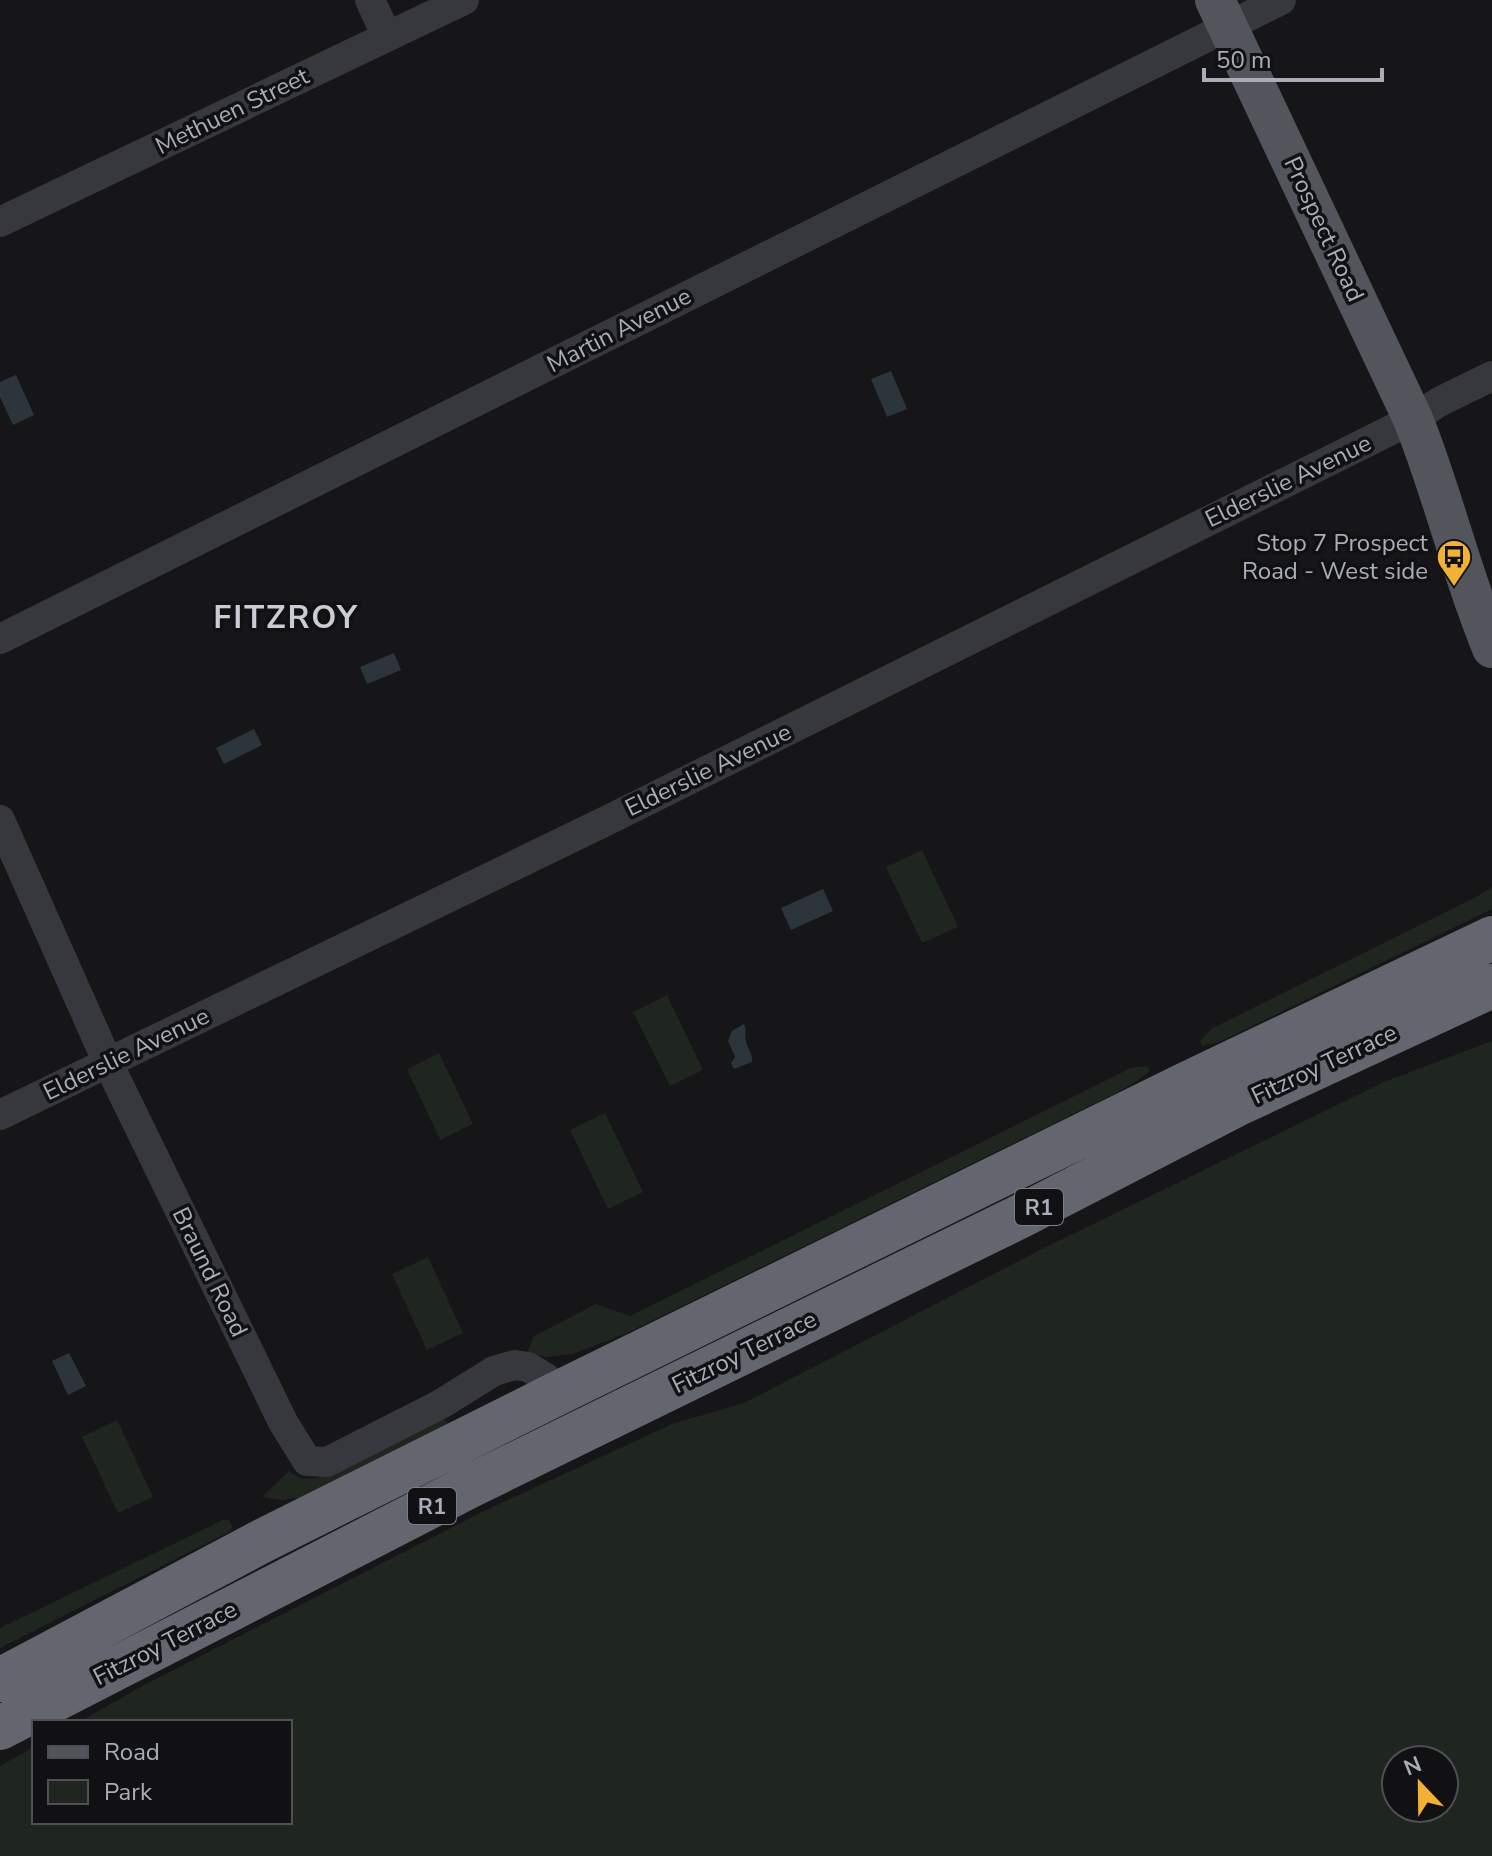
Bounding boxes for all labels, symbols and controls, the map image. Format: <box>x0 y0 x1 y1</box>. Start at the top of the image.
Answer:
scale bar <box>1204 32 1382 82</box>
text: 50 m <box>1216 44 1272 76</box>
street label: Methuen Street <box>150 60 315 162</box>
street label: Prospect Road <box>1276 151 1372 307</box>
street label: Martin Avenue <box>541 280 697 380</box>
street label: Elderslie Avenue <box>1200 427 1376 535</box>
place label: Stop 7 Prospect Road - West side <box>1242 527 1429 587</box>
bus stop icon: Stop 7 Prospect Road - West side <box>1435 538 1473 588</box>
district label: FITZROY <box>213 596 359 639</box>
street label: Elderslie Avenue <box>620 716 796 824</box>
street label: Elderslie Avenue <box>38 1000 214 1108</box>
street label: Fitzroy Terrace <box>1246 1016 1402 1112</box>
road number: R1 <box>1015 1189 1063 1225</box>
street label: Braund Road <box>165 1202 255 1342</box>
street label: Fitzroy Terrace <box>666 1303 822 1401</box>
road number: R1 <box>408 1488 456 1524</box>
street label: Fitzroy Terrace <box>88 1593 242 1693</box>
legend <box>32 1720 292 1824</box>
text: Road <box>104 1736 160 1768</box>
north arrow <box>1380 1744 1460 1824</box>
text: N <box>1400 1749 1426 1783</box>
text: Park <box>104 1776 153 1808</box>

